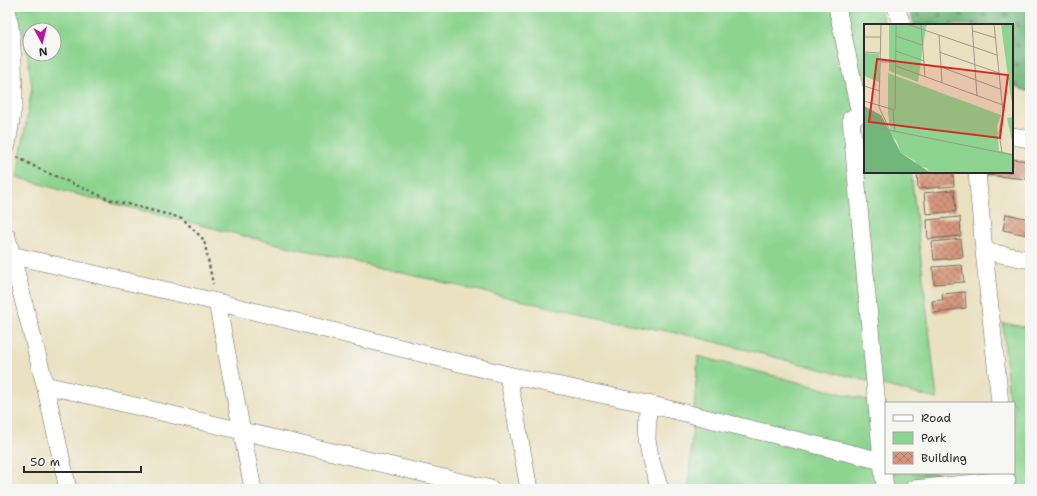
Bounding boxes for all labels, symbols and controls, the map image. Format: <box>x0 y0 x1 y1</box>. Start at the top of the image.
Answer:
north arrow <box>22 22 62 62</box>
inset map <box>864 24 1013 173</box>
text: N <box>38 43 48 59</box>
legend <box>885 402 1015 474</box>
text: Road <box>921 410 952 426</box>
text: Park <box>921 430 947 446</box>
scale bar <box>24 448 141 474</box>
text: Building <box>921 450 967 466</box>
text: 50 m <box>30 454 60 470</box>

